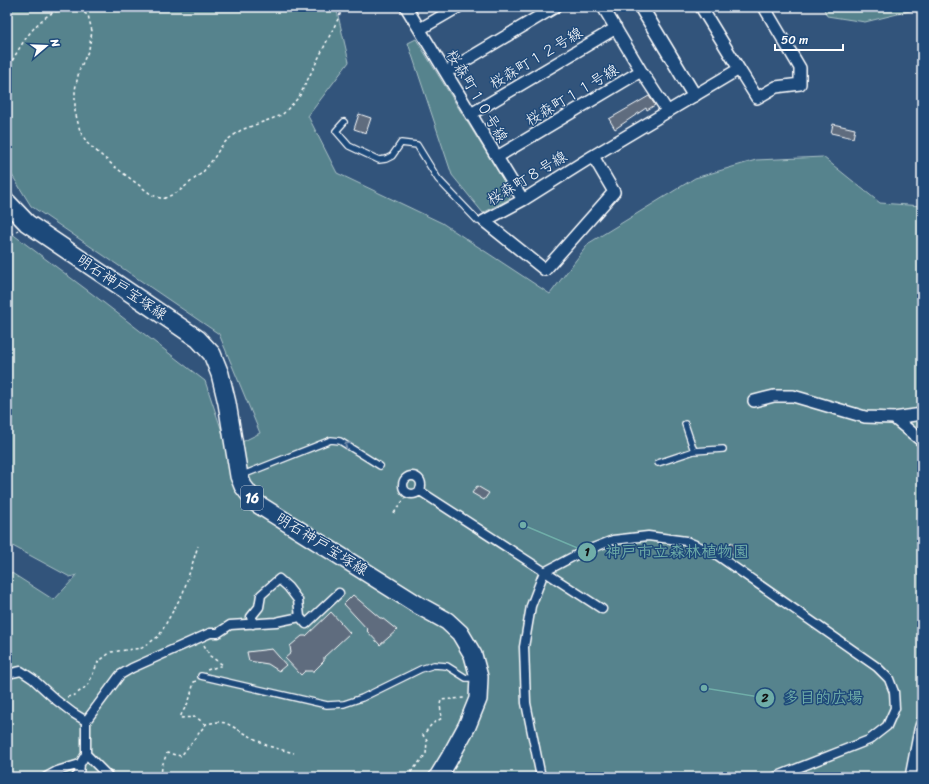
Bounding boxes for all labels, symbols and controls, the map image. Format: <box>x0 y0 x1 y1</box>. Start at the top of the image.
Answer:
street label: 桜森町１２号線 <box>484 20 588 96</box>
north arrow <box>26 26 66 66</box>
scale bar <box>775 26 843 52</box>
text: 50 m <box>781 29 808 51</box>
text: N <box>44 35 65 50</box>
street label: 桜森町１０号線 <box>439 44 515 148</box>
street label: 桜森町１１号線 <box>520 57 624 133</box>
street label: 桜森町８号線 <box>482 144 572 212</box>
street label: 明石神戸宝塚線 <box>71 247 173 327</box>
one-way arrow <box>344 443 351 450</box>
road number: 16 <box>241 486 263 510</box>
street label: 明石神戸宝塚線 <box>271 505 373 583</box>
text: 神戸市立森林植物園 <box>605 537 749 566</box>
callout: 神戸市立森林植物園 <box>577 538 757 566</box>
text: 1 <box>584 541 590 563</box>
text: 多目的広場 <box>783 683 863 712</box>
callout: 多目的広場 <box>755 684 871 712</box>
text: 2 <box>761 687 769 709</box>

